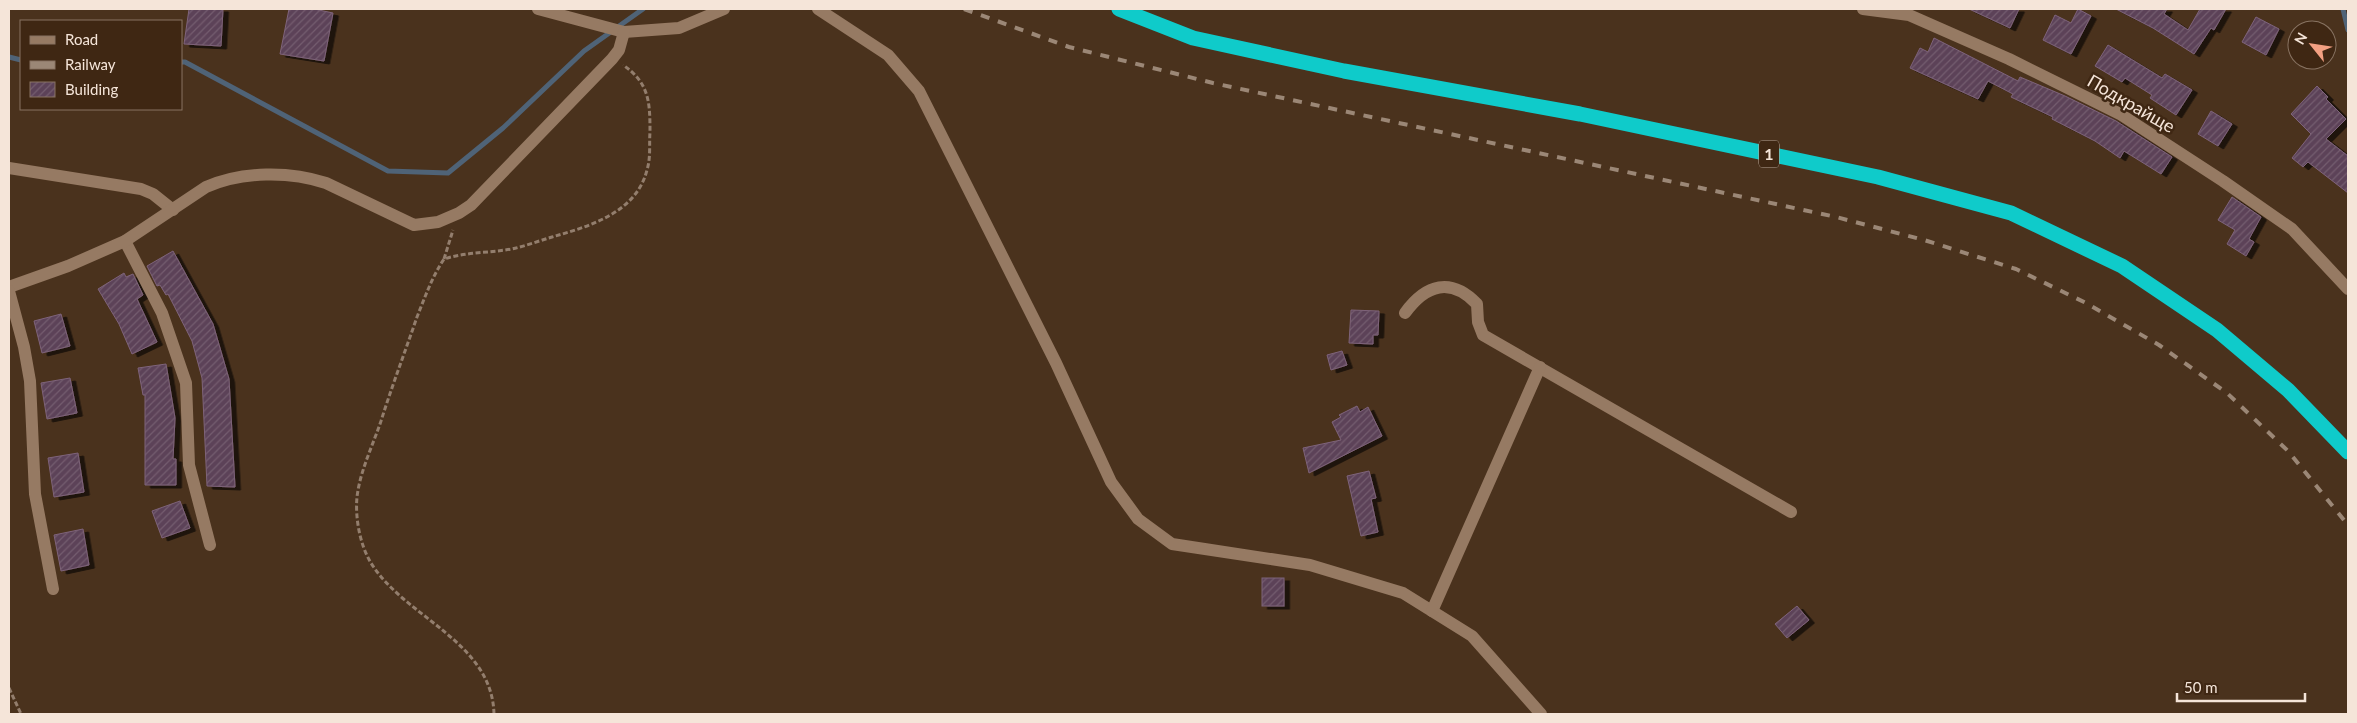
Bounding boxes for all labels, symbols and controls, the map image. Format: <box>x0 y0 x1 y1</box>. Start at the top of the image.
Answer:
legend <box>20 20 182 110</box>
north arrow <box>2287 20 2337 70</box>
text: N <box>2290 29 2310 47</box>
text: Road <box>65 30 98 48</box>
text: Railway <box>65 55 116 73</box>
street label: Подкрайще <box>2084 69 2179 137</box>
text: Building <box>65 80 118 98</box>
road number: 1 <box>1759 140 1779 168</box>
scale bar <box>2177 670 2304 702</box>
text: 50 m <box>2184 678 2218 696</box>

